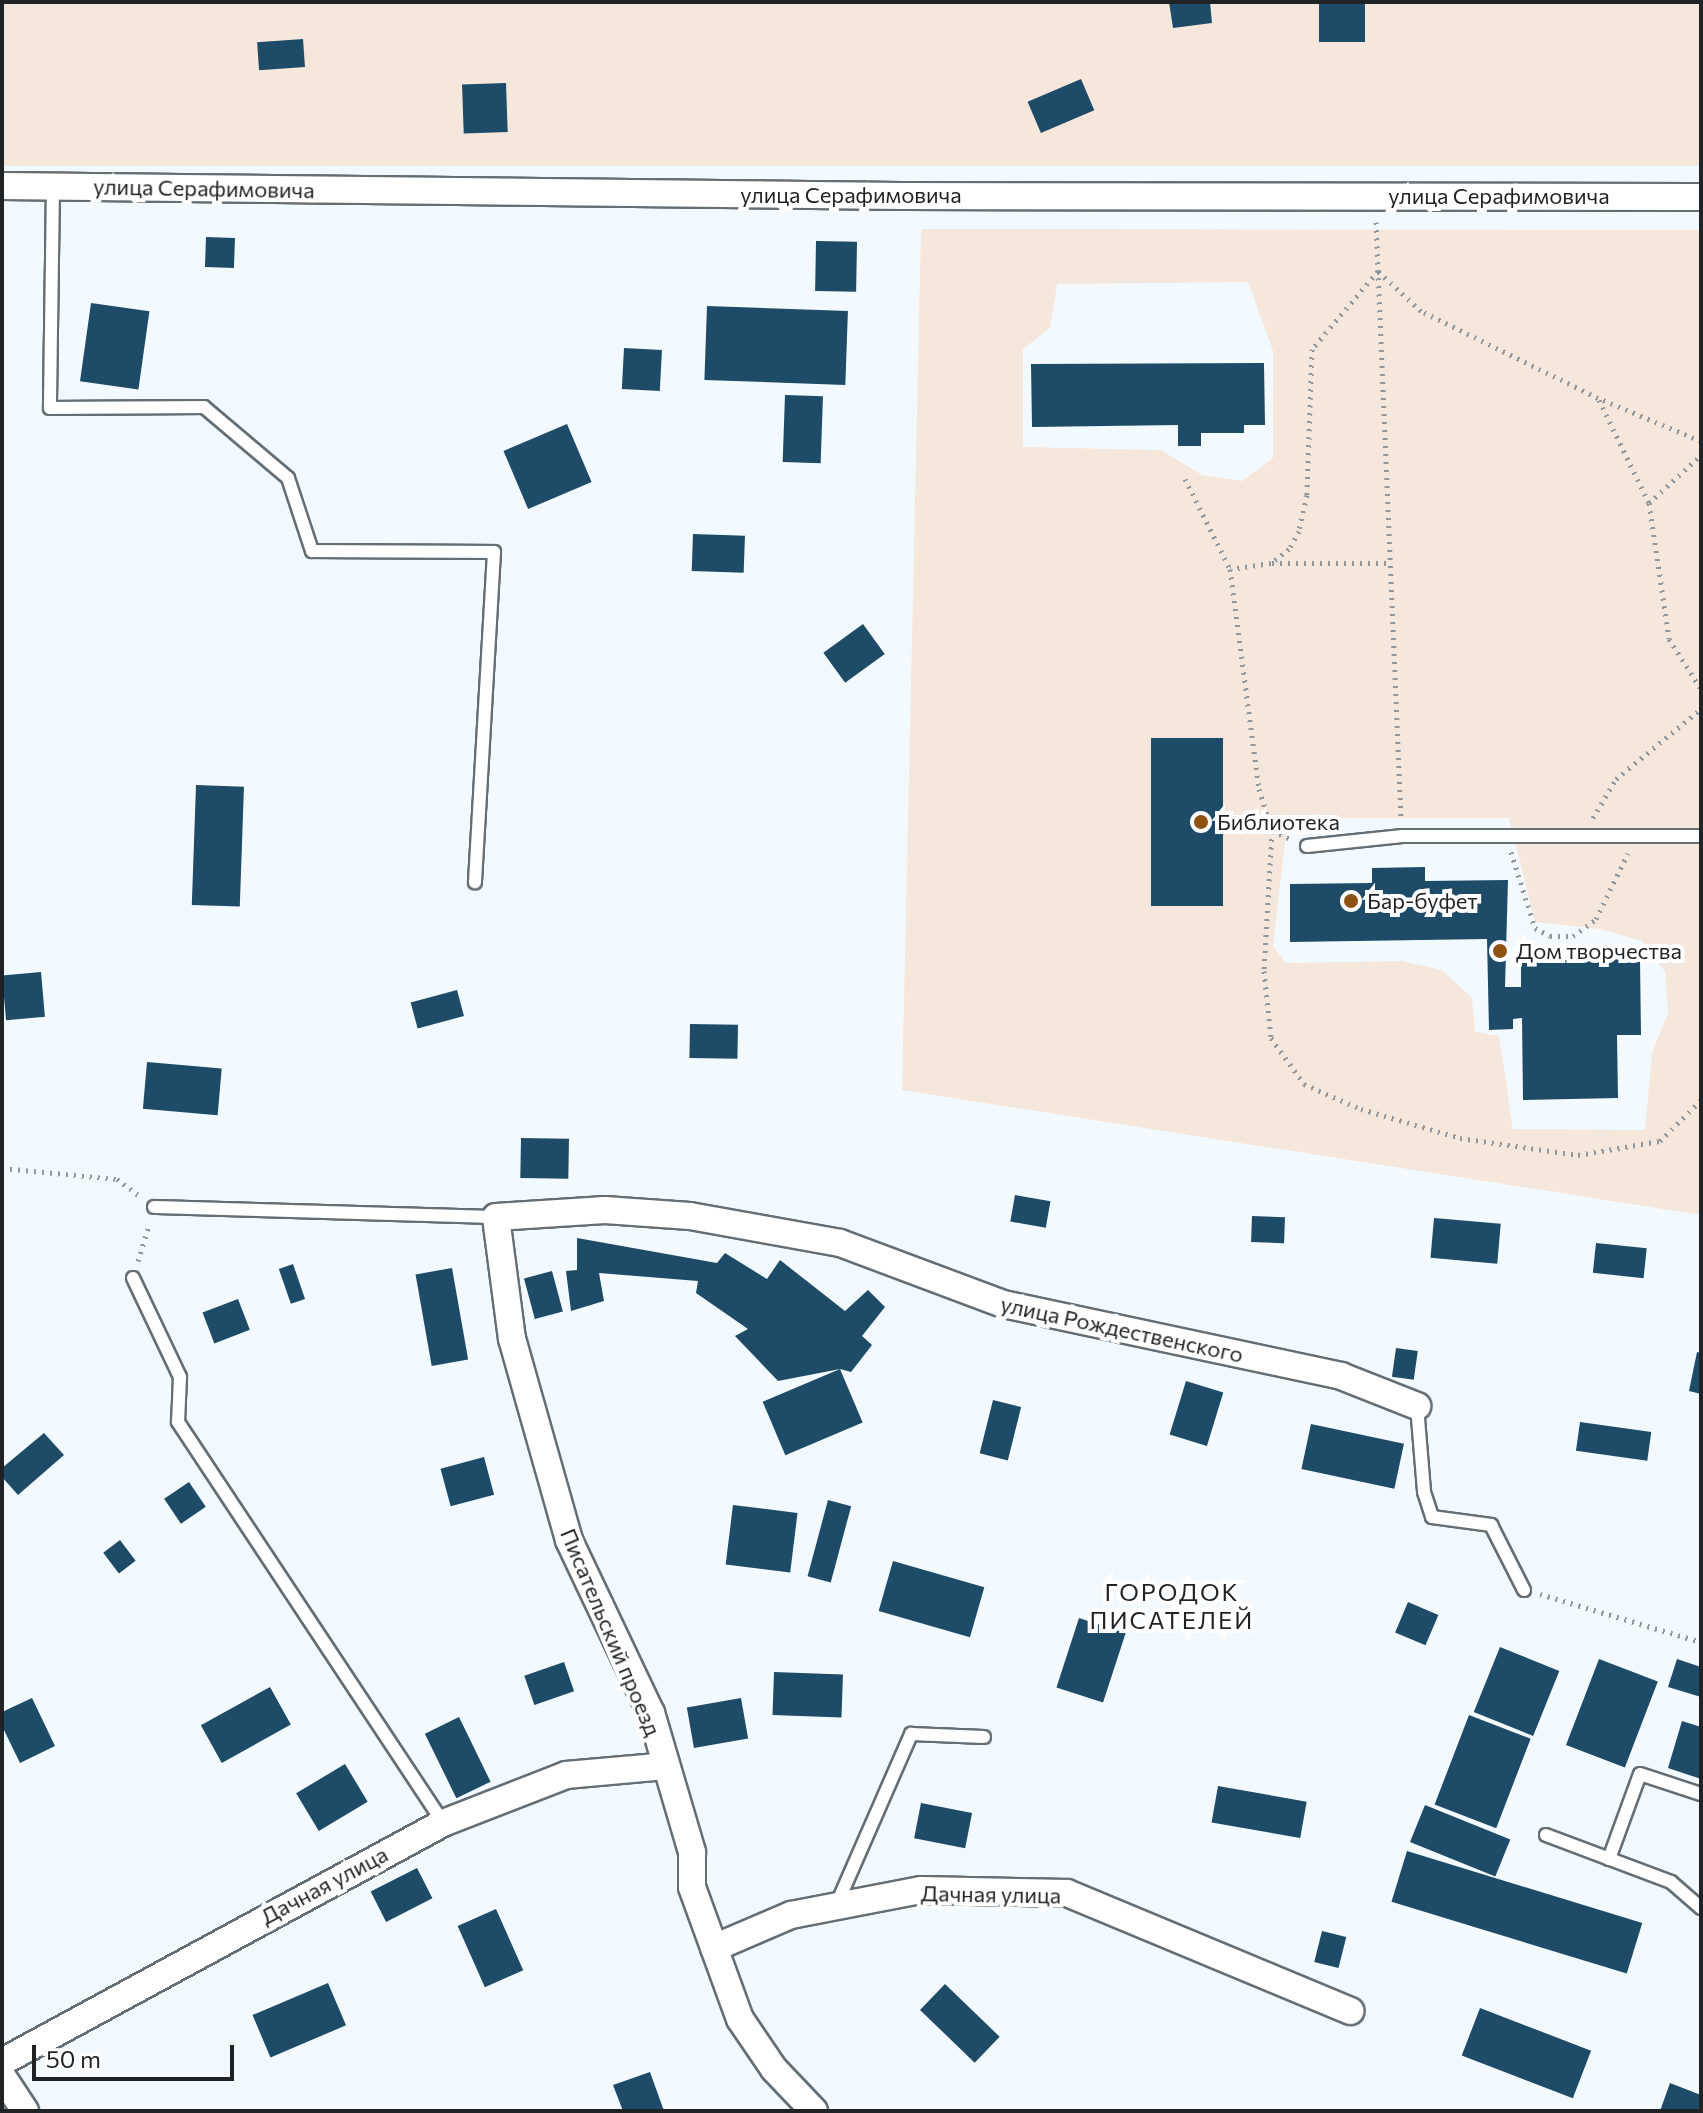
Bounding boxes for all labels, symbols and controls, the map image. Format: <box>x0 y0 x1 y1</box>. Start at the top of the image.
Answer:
street label: улица Серафимовича <box>93 173 315 203</box>
street label: улица Серафимовича <box>740 182 962 208</box>
street label: улица Серафимовича <box>1388 183 1610 209</box>
place label: Библиотека <box>1217 809 1340 835</box>
marker: Библиотека <box>1192 813 1210 831</box>
place label: Бар-буфет <box>1367 888 1478 914</box>
marker: Бар-буфет <box>1342 892 1360 910</box>
place label: Дом творчества <box>1516 938 1682 964</box>
marker: Дом творчества <box>1491 942 1509 960</box>
street label: улица Рождественского <box>998 1290 1246 1368</box>
street label: Писательский проезд <box>555 1524 667 1740</box>
district label: ГОРОДОК ПИСАТЕЛЕЙ <box>1090 1578 1254 1634</box>
street label: Дачная улица <box>256 1840 392 1930</box>
street label: Дачная улица <box>921 1880 1061 1908</box>
scale bar <box>36 2029 238 2079</box>
text: 50 m <box>46 2044 101 2073</box>

